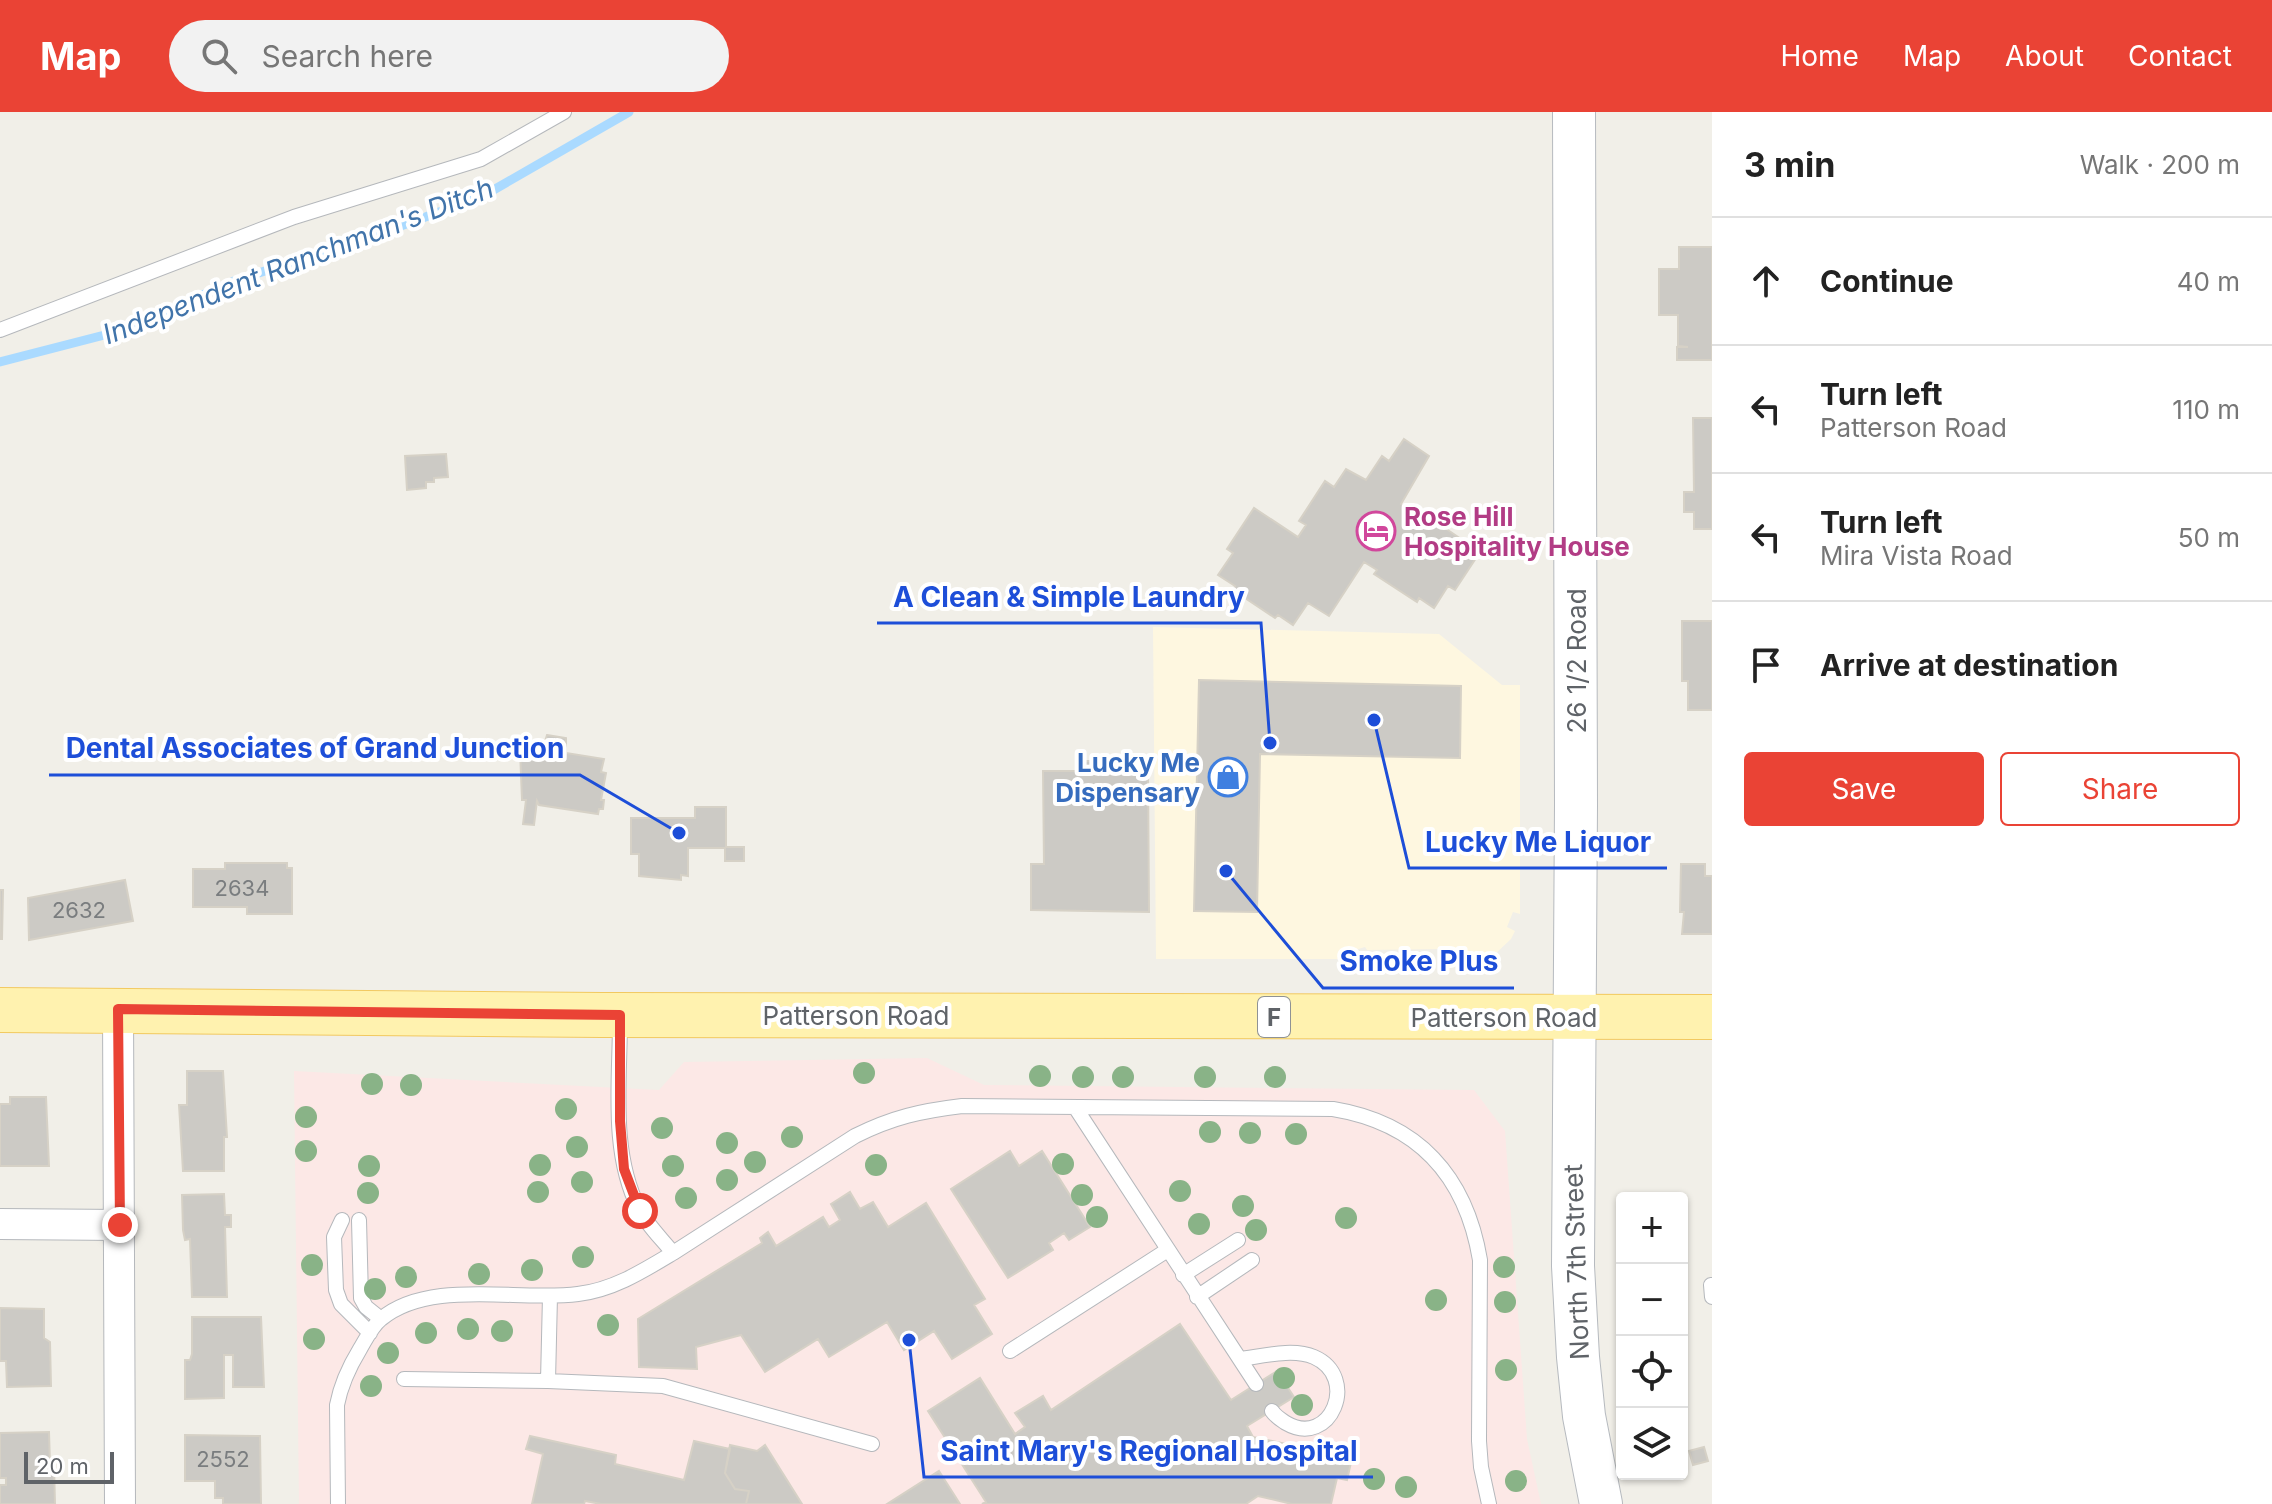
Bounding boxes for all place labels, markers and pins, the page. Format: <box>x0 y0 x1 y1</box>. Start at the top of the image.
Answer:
place label: Rose Hill Hospitality House <box>1404 501 1630 562</box>
hotel icon: Rose Hill Hospitality House <box>1355 510 1397 552</box>
callout: A Clean & Simple Laundry <box>877 571 1261 623</box>
callout: Dental Associates of Grand Junction <box>49 723 580 775</box>
place label: Lucky Me Dispensary <box>1055 747 1200 808</box>
shop icon: Lucky Me Dispensary <box>1207 756 1249 798</box>
callout: Lucky Me Liquor <box>1409 816 1667 868</box>
callout: Smoke Plus <box>1323 936 1514 988</box>
callout: Saint Mary's Regional Hospital <box>924 1425 1373 1477</box>

